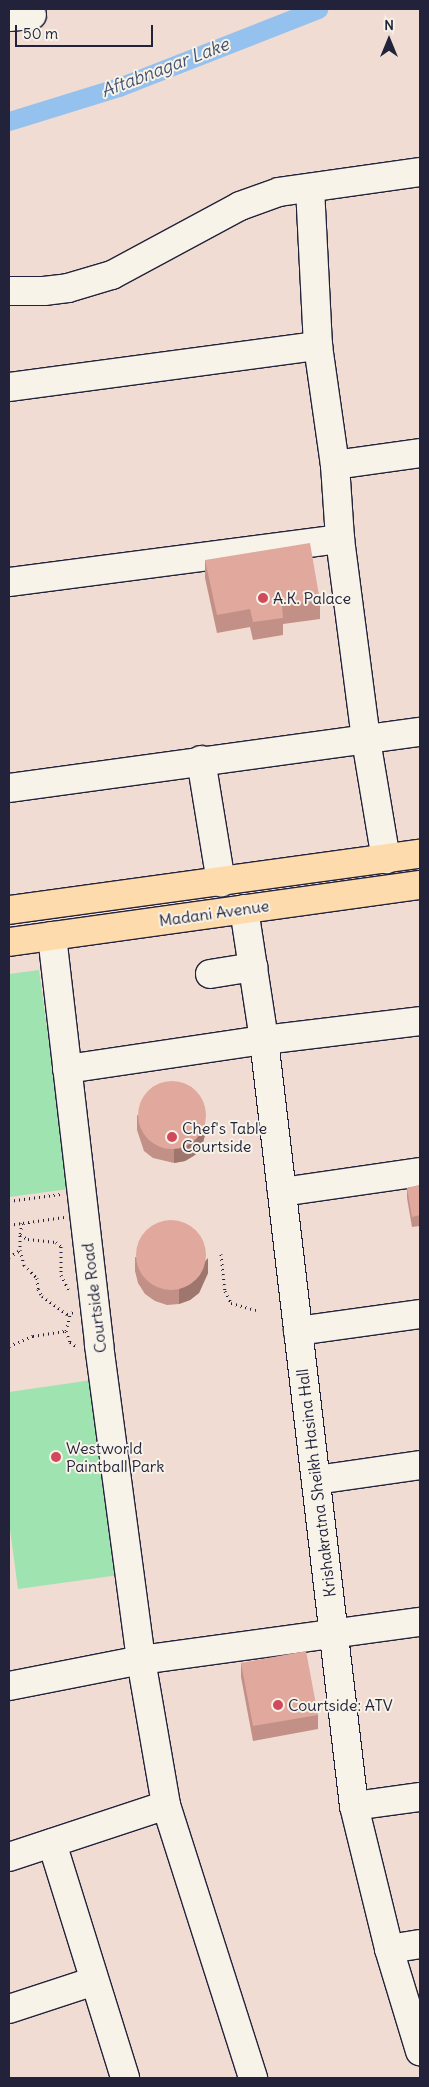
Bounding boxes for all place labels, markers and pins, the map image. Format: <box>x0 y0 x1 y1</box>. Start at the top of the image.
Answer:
place label: A.K. Palace <box>273 588 351 608</box>
marker: A.K. Palace <box>257 592 269 604</box>
place label: Chef's Table Courtside <box>182 1118 267 1156</box>
marker: Chef's Table Courtside <box>166 1131 178 1143</box>
place label: Westworld Paintball Park <box>66 1438 164 1476</box>
marker: Westworld Paintball Park <box>50 1451 62 1463</box>
place label: Courtside: ATV <box>288 1695 393 1715</box>
marker: Courtside: ATV <box>272 1699 284 1711</box>

